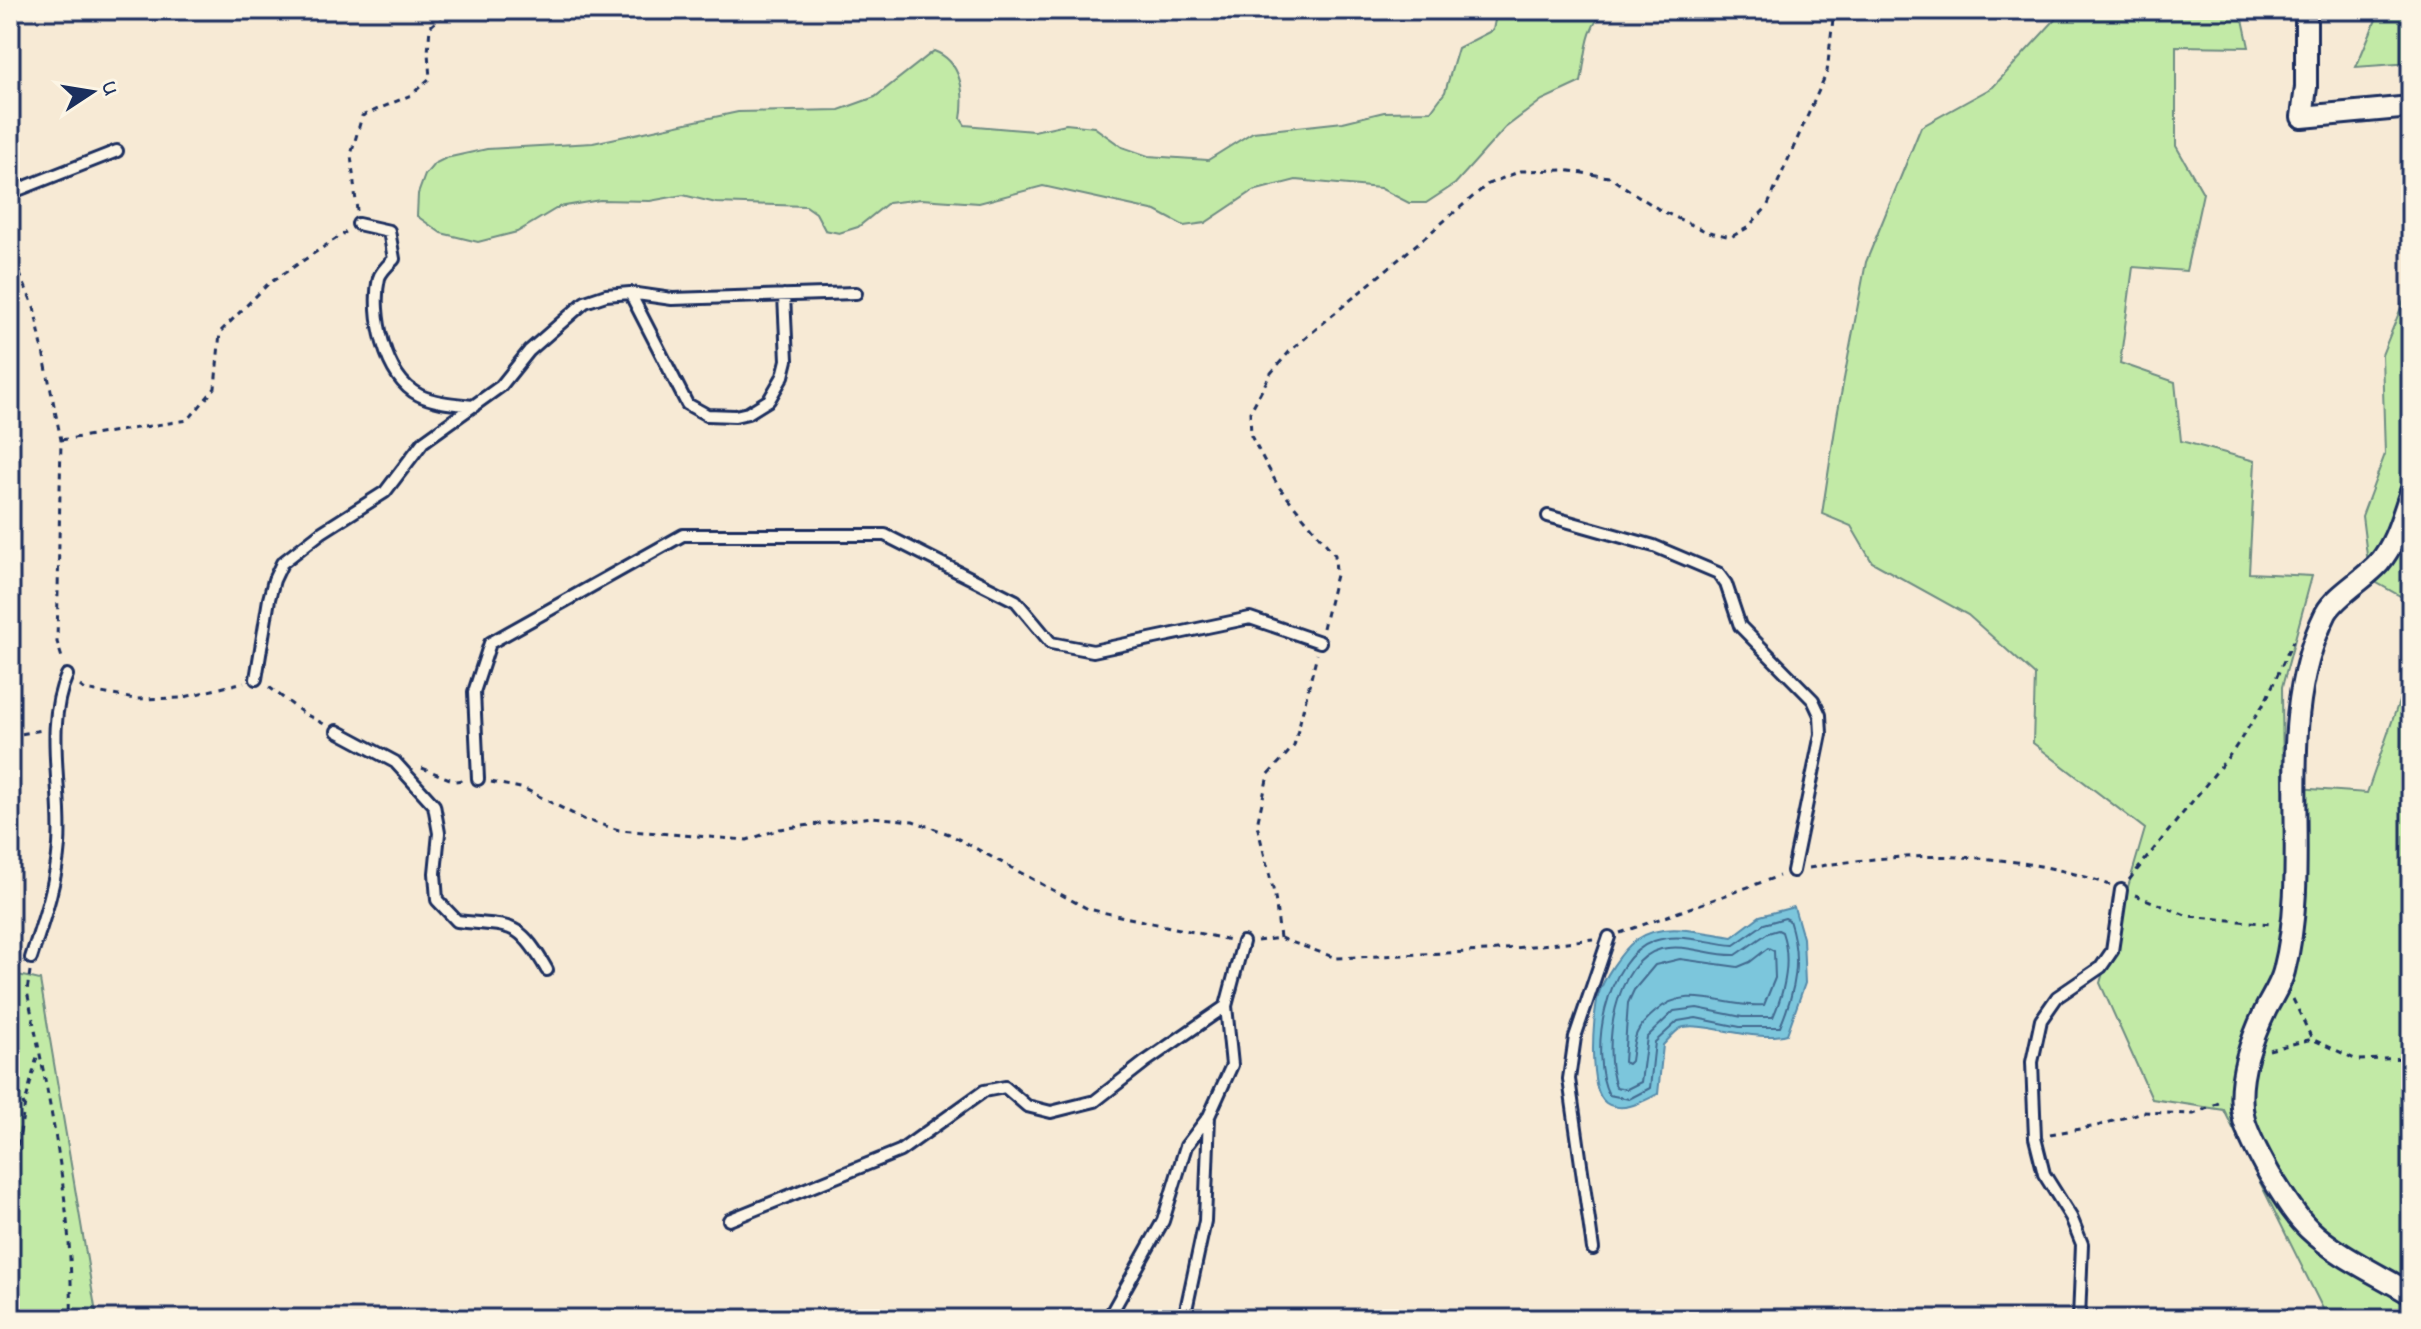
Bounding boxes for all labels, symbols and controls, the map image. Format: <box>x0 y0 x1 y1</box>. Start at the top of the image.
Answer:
north arrow <box>52 52 132 132</box>
text: U <box>92 78 126 99</box>

